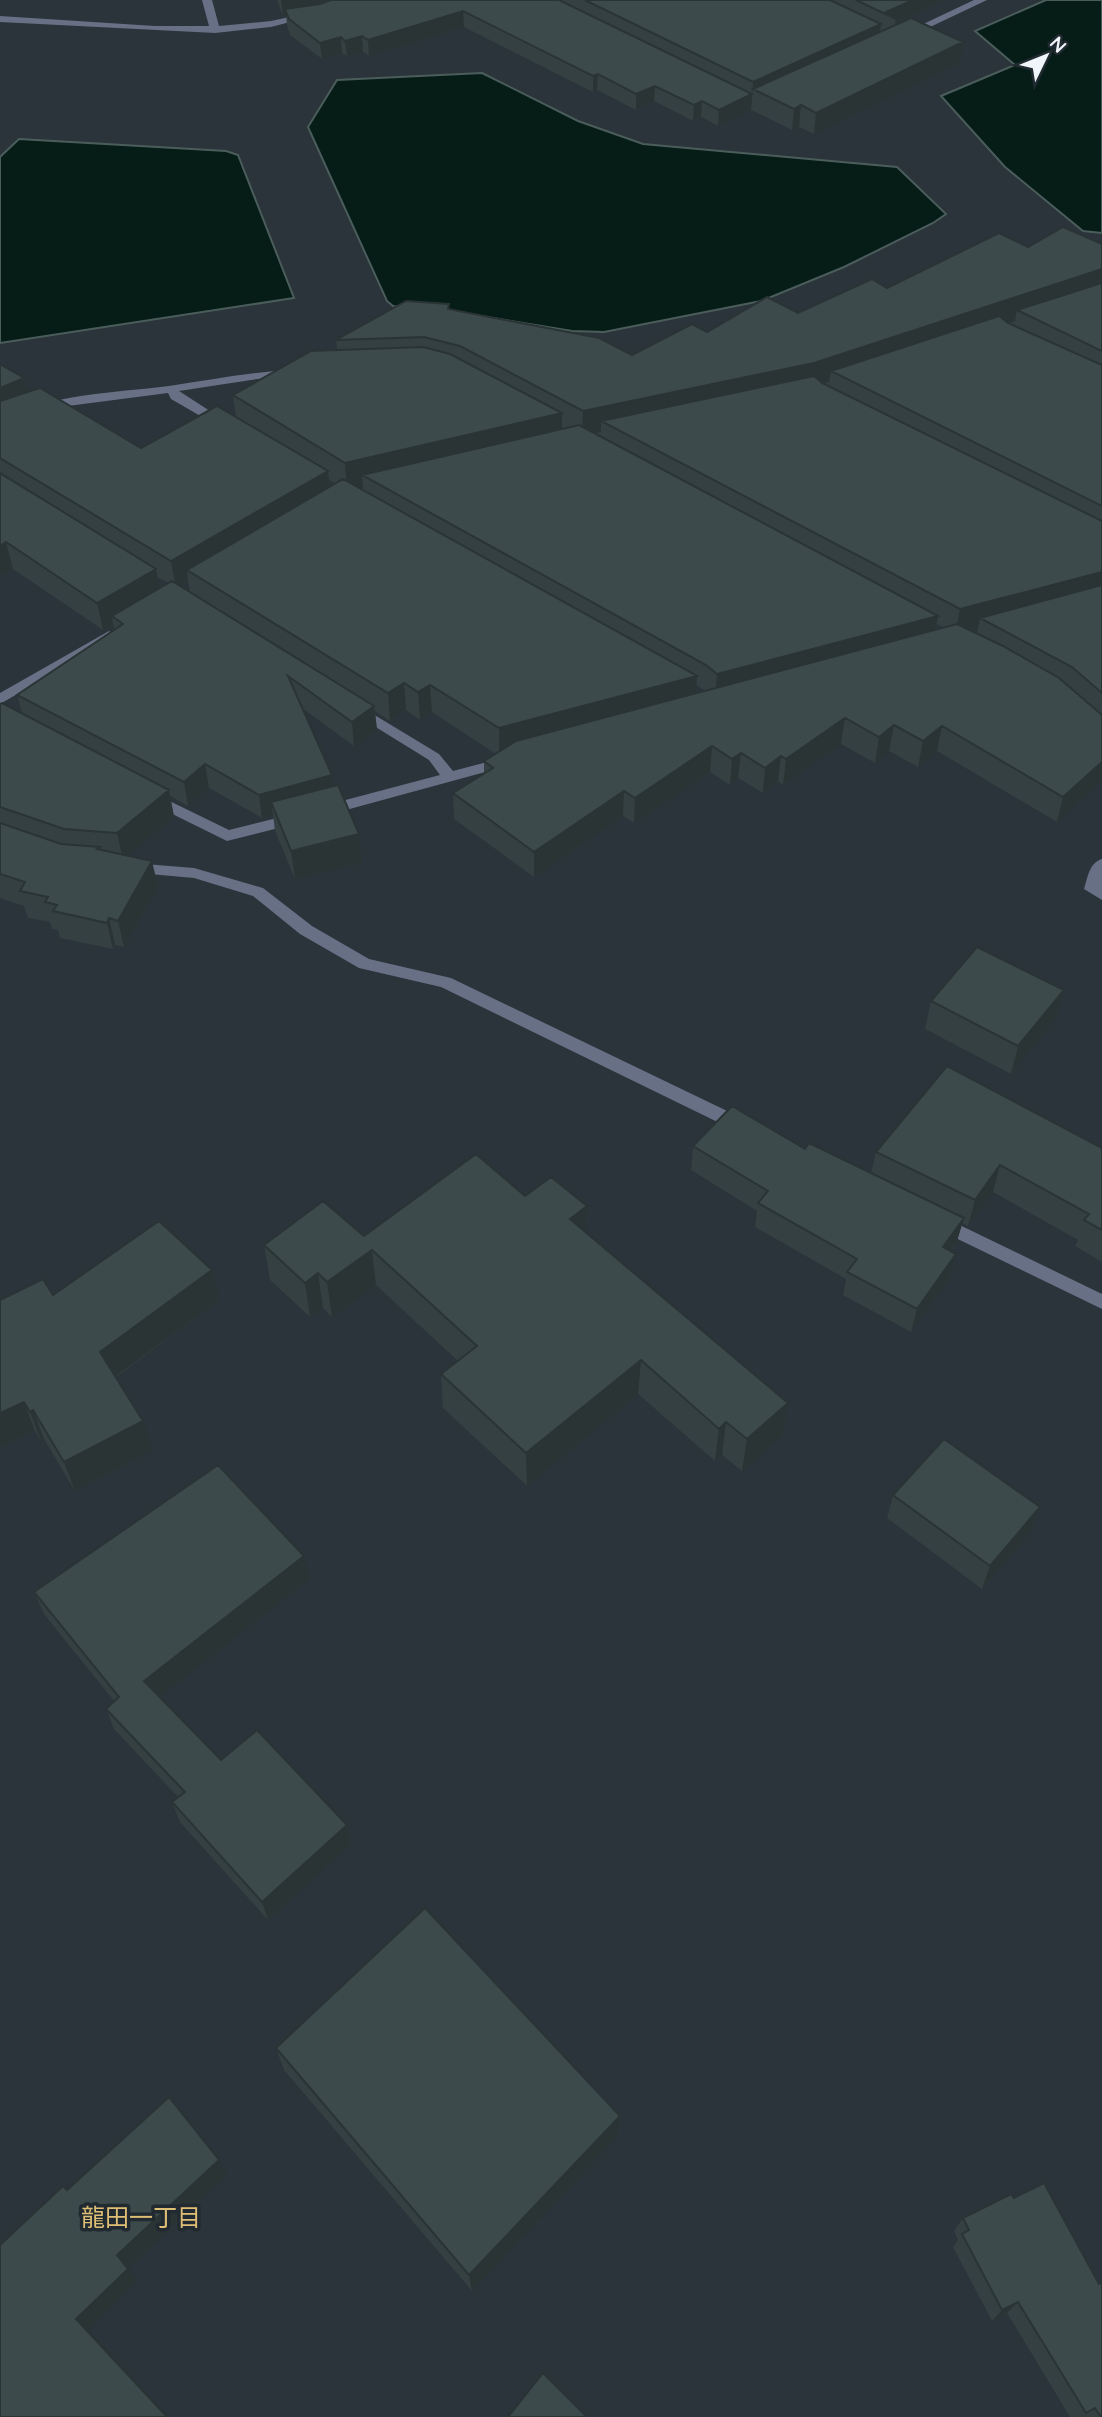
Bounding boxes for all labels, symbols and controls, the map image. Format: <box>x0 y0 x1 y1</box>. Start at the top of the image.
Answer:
north arrow <box>1011 21 1081 91</box>
text: N <box>1045 31 1072 58</box>
district label: 龍田一丁目 <box>81 2202 201 2232</box>

